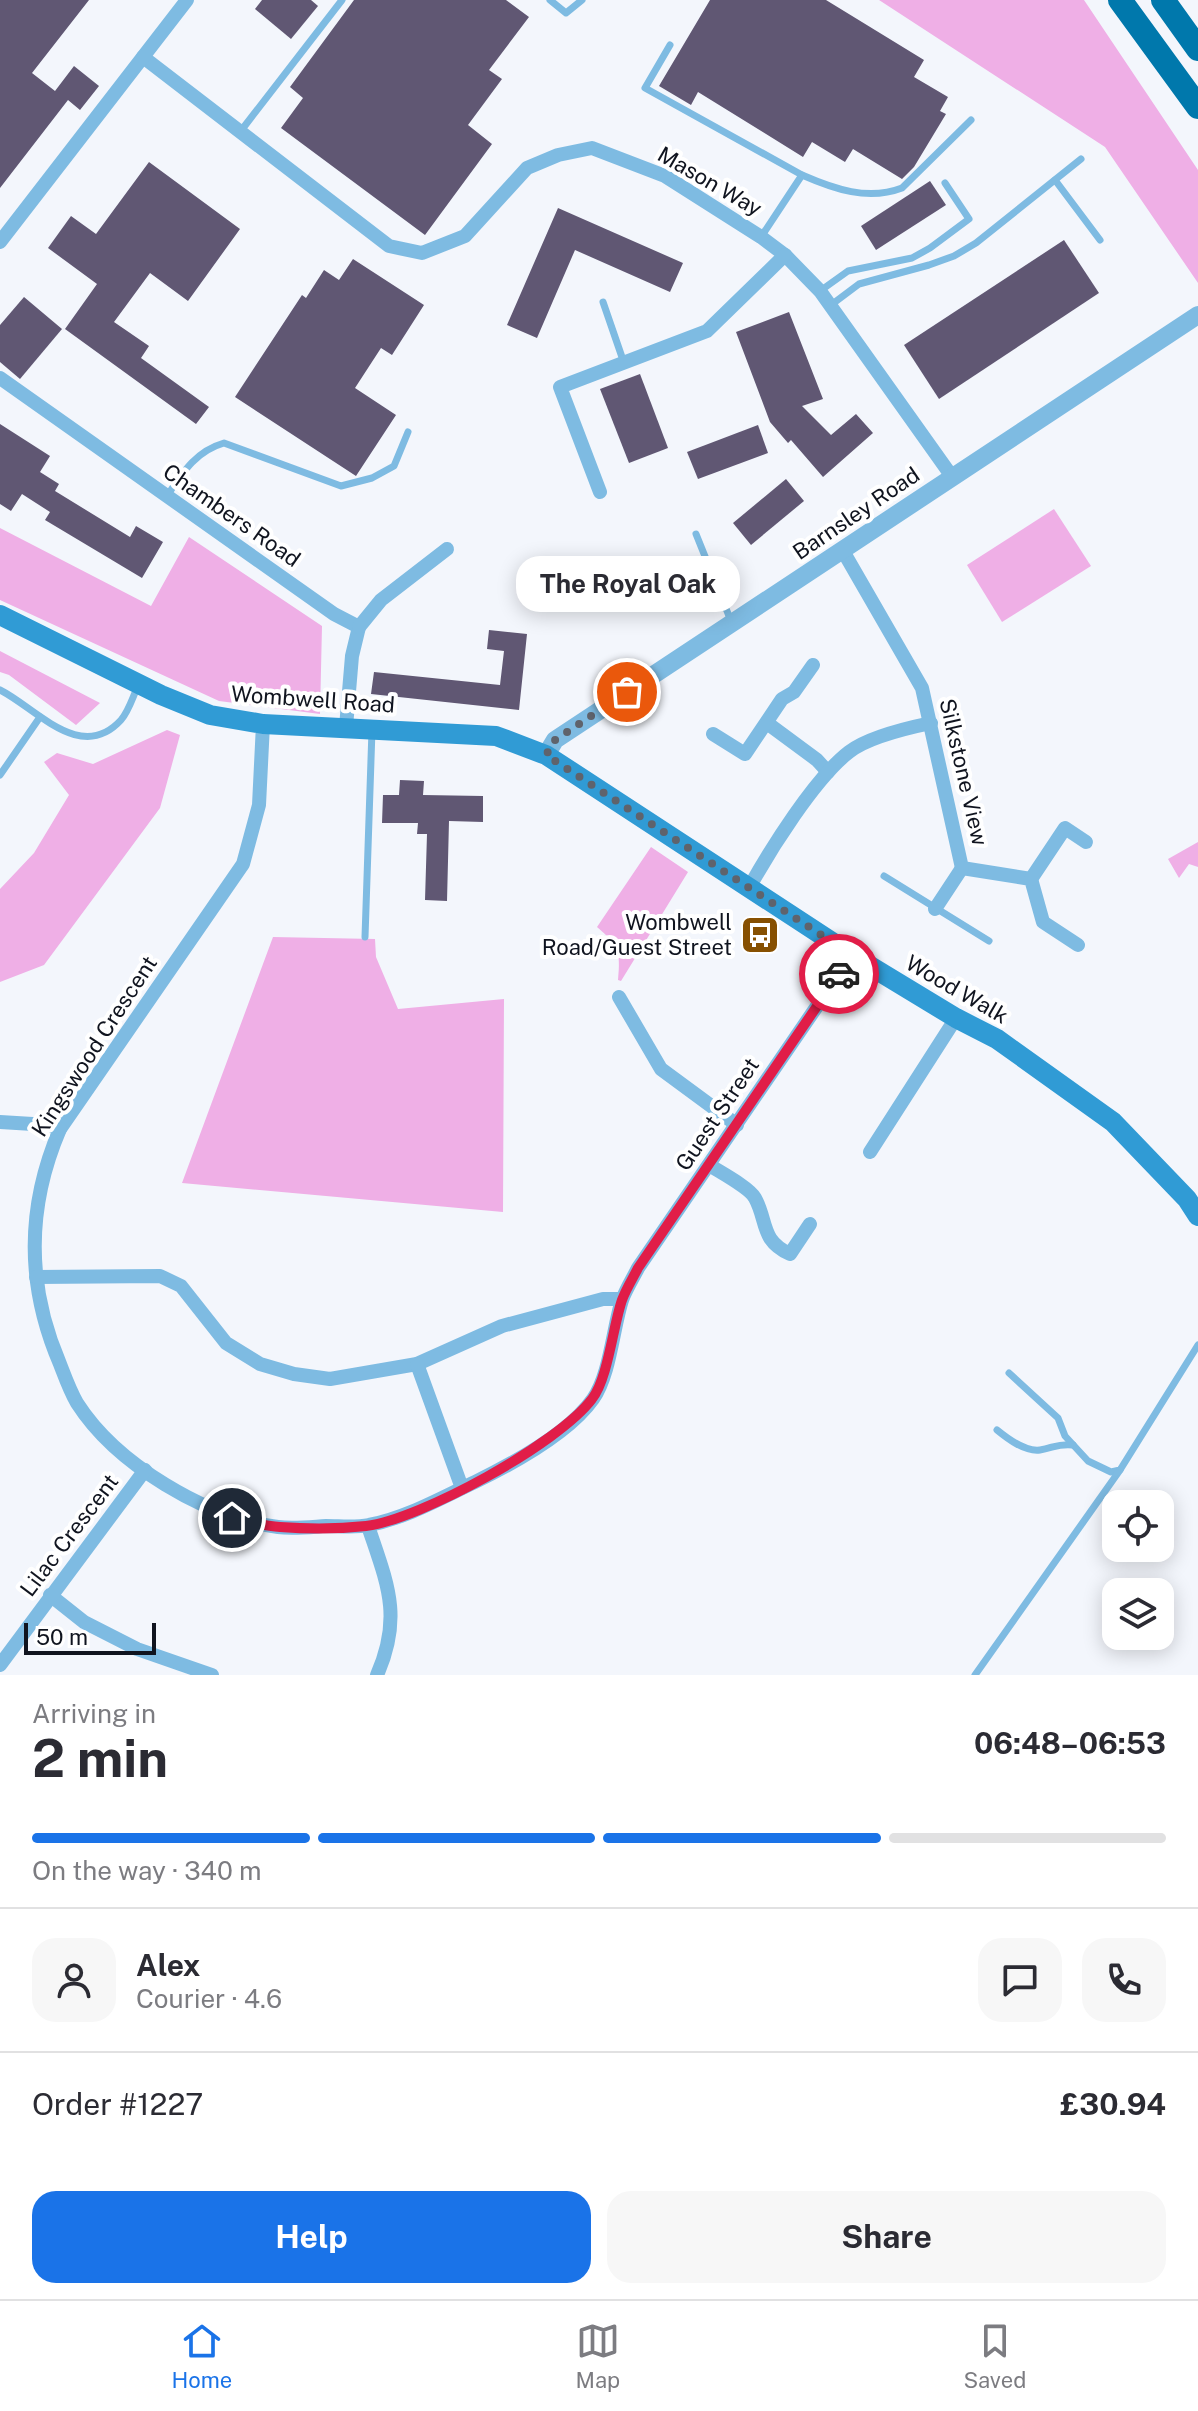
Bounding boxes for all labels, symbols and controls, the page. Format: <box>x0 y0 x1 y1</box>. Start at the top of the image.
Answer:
street label: Mason Way <box>653 141 767 221</box>
street label: Chambers Road <box>158 458 306 572</box>
street label: Barnsley Road <box>788 461 924 565</box>
callout: The Royal Oak <box>515 556 739 612</box>
text: The Royal Oak <box>540 568 716 599</box>
pin <box>593 658 661 726</box>
icon: bag <box>605 670 649 714</box>
street label: Wombwell Road <box>230 680 396 718</box>
street label: Silkstone View <box>934 696 994 848</box>
place label: Wombwell Road/Guest Street <box>542 909 732 960</box>
bus stop icon: Wombwell Road/Guest Street <box>739 914 781 956</box>
courier <box>799 934 879 1014</box>
street label: Wood Walk <box>901 949 1013 1029</box>
street label: Kingswood Crescent <box>26 951 162 1141</box>
icon: car <box>817 952 861 996</box>
street label: Guest Street <box>670 1053 764 1175</box>
street label: Lilac Crescent <box>15 1469 123 1601</box>
pin <box>198 1484 266 1552</box>
map controls <box>1102 1490 1174 1650</box>
button: locate <box>1102 1490 1174 1562</box>
icon: home <box>210 1496 254 1540</box>
button: layers <box>1102 1578 1174 1650</box>
scale bar <box>24 1619 156 1655</box>
text: 50 m <box>36 1624 88 1650</box>
text: Arriving in <box>32 1698 156 1729</box>
text: 06:48–06:53 <box>974 1725 1166 1761</box>
text: 2 min <box>32 1728 168 1789</box>
text: On the way · 340 m <box>32 1855 262 1886</box>
button: person <box>32 1938 116 2022</box>
button: chat <box>978 1938 1062 2022</box>
button: phone <box>1082 1938 1166 2022</box>
text: Alex <box>136 1947 200 1983</box>
text: Courier · 4.6 <box>136 1983 282 2014</box>
text: Order #1227 <box>32 2086 203 2122</box>
text: £30.94 <box>1060 2086 1166 2122</box>
button: Help <box>32 2191 591 2283</box>
button: Share <box>607 2191 1166 2283</box>
tab: Home <box>172 2319 232 2393</box>
tab: Map <box>575 2319 620 2393</box>
tab: Saved <box>963 2319 1026 2393</box>

